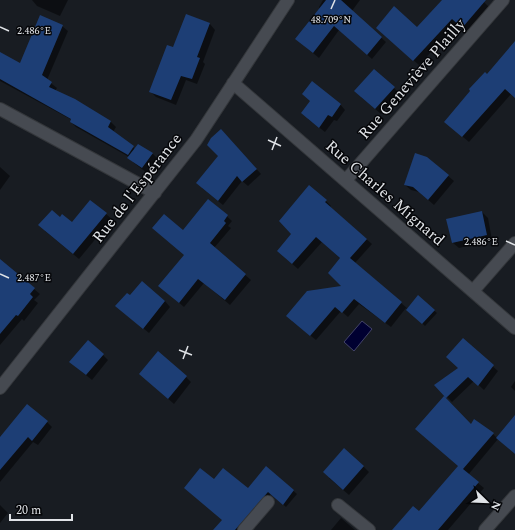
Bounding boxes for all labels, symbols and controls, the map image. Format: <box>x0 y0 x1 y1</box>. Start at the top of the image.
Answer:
text: 48.709°N <box>311 12 351 28</box>
street label: Rue Geneviève Plailly <box>353 12 472 145</box>
text: 2.486°E <box>17 23 51 39</box>
street label: Rue de l'Espérance <box>86 128 188 248</box>
street label: Rue Charles Mignard <box>320 134 450 252</box>
text: 2.486°E <box>464 234 498 250</box>
text: 2.487°E <box>17 270 51 286</box>
north arrow <box>467 482 507 522</box>
scale bar <box>10 496 72 522</box>
text: N <box>486 498 505 513</box>
text: 20 m <box>16 501 41 520</box>

